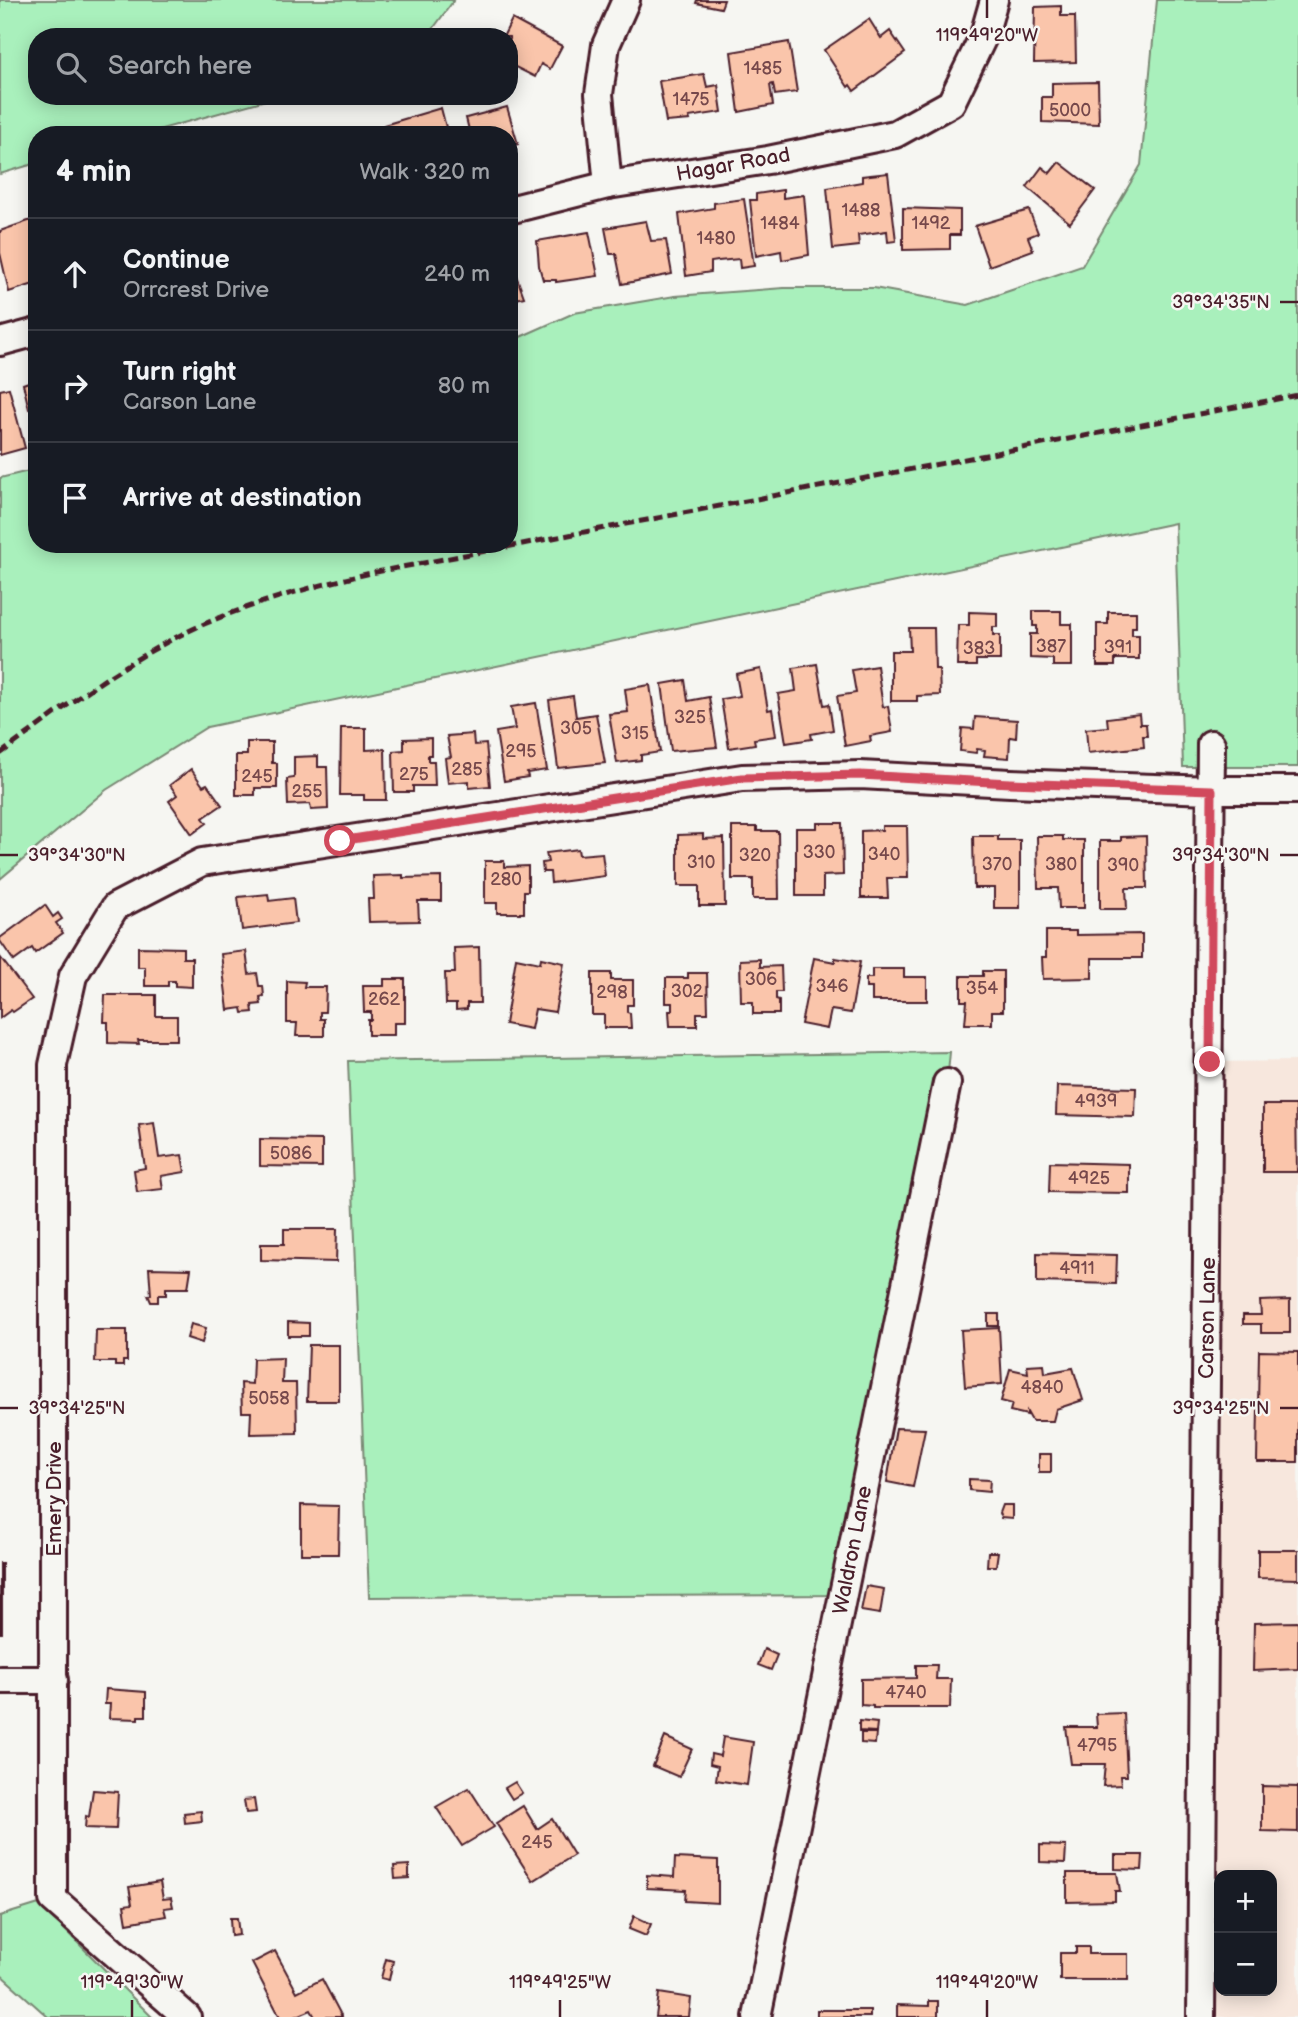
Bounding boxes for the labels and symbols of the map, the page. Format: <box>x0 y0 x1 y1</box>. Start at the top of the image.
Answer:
text: 119°49'20"W <box>936 25 1039 46</box>
house number: 1485 <box>744 58 782 79</box>
house number: 1475 <box>672 89 710 110</box>
house number: 5000 <box>1049 100 1091 121</box>
street label: Hagar Road <box>674 142 792 187</box>
house number: 1488 <box>842 200 880 221</box>
house number: 1484 <box>760 213 800 234</box>
house number: 1492 <box>912 213 951 234</box>
house number: 1480 <box>696 228 736 249</box>
text: 39°34'35"N <box>1172 292 1270 313</box>
house number: 387 <box>1036 636 1066 657</box>
house number: 391 <box>1104 637 1132 658</box>
house number: 383 <box>963 638 995 659</box>
house number: 325 <box>674 707 706 728</box>
house number: 305 <box>560 718 592 739</box>
house number: 315 <box>621 723 649 744</box>
house number: 295 <box>505 741 537 762</box>
house number: 285 <box>451 759 483 780</box>
house number: 275 <box>399 764 429 785</box>
house number: 245 <box>241 766 273 787</box>
house number: 255 <box>291 781 323 802</box>
route start <box>324 825 355 856</box>
house number: 330 <box>803 842 835 863</box>
house number: 340 <box>868 844 900 865</box>
text: 39°34'30"N <box>28 845 126 866</box>
house number: 320 <box>739 845 771 866</box>
text: 39°34'30"N <box>1172 845 1270 866</box>
house number: 310 <box>687 852 715 873</box>
house number: 370 <box>982 854 1012 875</box>
house number: 380 <box>1045 854 1077 875</box>
house number: 390 <box>1107 855 1139 876</box>
house number: 280 <box>490 869 522 890</box>
house number: 306 <box>745 969 777 990</box>
house number: 346 <box>815 976 849 997</box>
house number: 354 <box>966 978 998 999</box>
house number: 302 <box>671 981 704 1002</box>
house number: 298 <box>596 982 628 1003</box>
house number: 262 <box>368 989 400 1010</box>
route end <box>1194 1046 1225 1077</box>
house number: 4939 <box>1075 1091 1117 1112</box>
house number: 5086 <box>270 1143 312 1164</box>
house number: 4925 <box>1068 1168 1110 1189</box>
street label: Carson Lane <box>1194 1257 1221 1379</box>
house number: 4911 <box>1059 1258 1095 1279</box>
house number: 4840 <box>1020 1377 1064 1398</box>
house number: 5058 <box>248 1388 290 1409</box>
text: 39°34'25"N <box>28 1398 126 1419</box>
text: 39°34'25"N <box>1172 1398 1270 1419</box>
street label: Emery Drive <box>42 1441 67 1557</box>
street label: Waldron Lane <box>828 1484 877 1617</box>
house number: 4740 <box>885 1682 927 1703</box>
house number: 4795 <box>1077 1735 1117 1756</box>
house number: 245 <box>521 1832 553 1853</box>
text: 119°49'30"W <box>81 1972 184 1993</box>
text: 119°49'25"W <box>509 1972 612 1993</box>
text: 119°49'20"W <box>936 1972 1039 1993</box>

